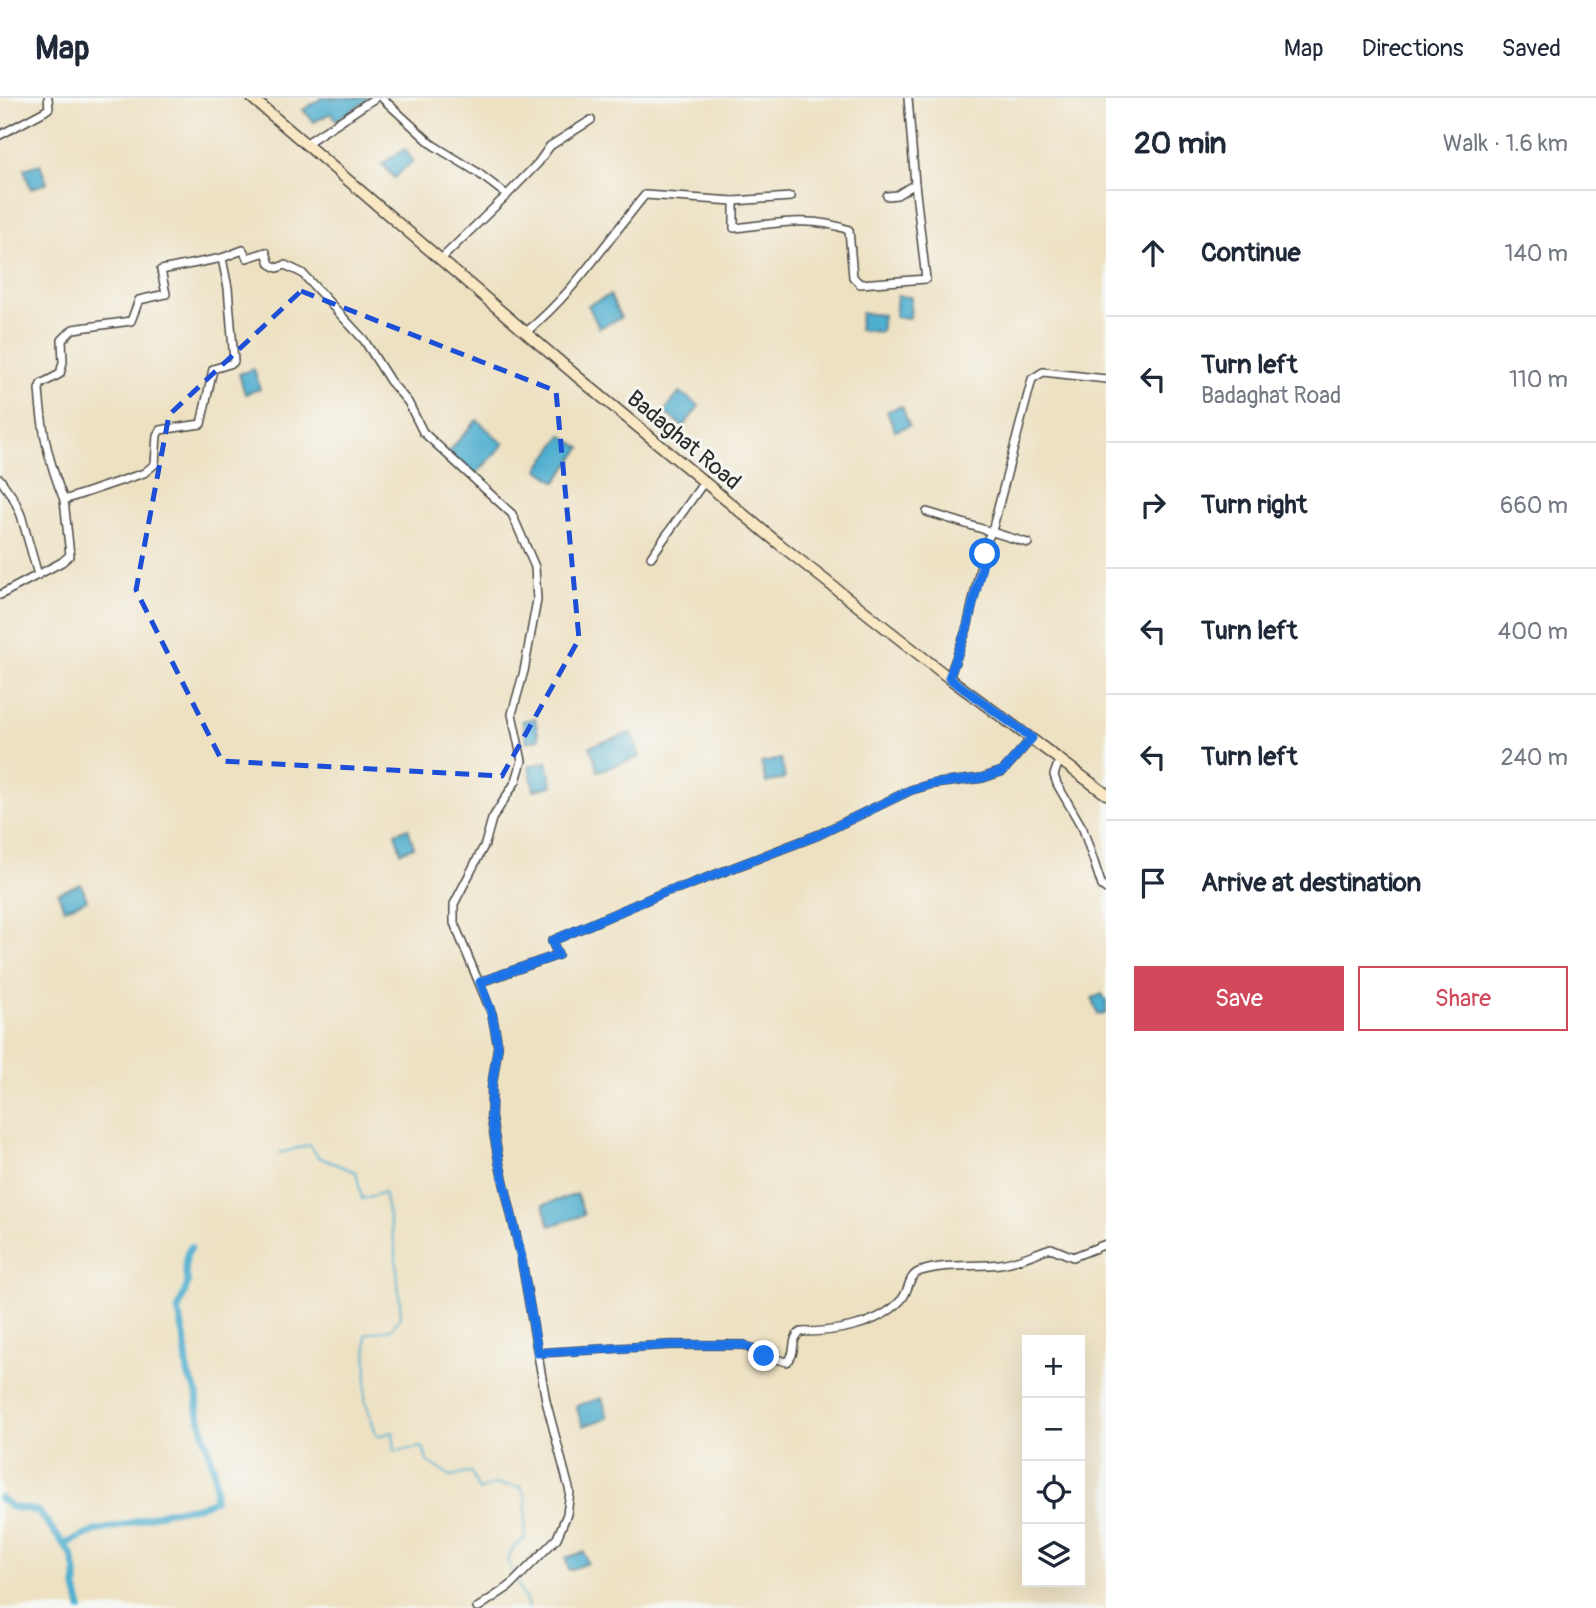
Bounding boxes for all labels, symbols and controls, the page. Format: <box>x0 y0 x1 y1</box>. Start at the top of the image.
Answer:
text: Map <box>35 28 90 69</box>
text: Map <box>1284 34 1324 63</box>
text: Directions <box>1362 34 1463 63</box>
text: Saved <box>1501 34 1561 63</box>
text: 20 min <box>1134 125 1226 162</box>
text: Walk · 1.6 km <box>1443 129 1568 158</box>
icon: ahead <box>1134 234 1172 272</box>
text: Continue <box>1201 237 1301 269</box>
text: 140 m <box>1505 239 1568 268</box>
text: Turn left <box>1201 349 1297 381</box>
icon: left <box>1134 360 1172 398</box>
text: 110 m <box>1509 365 1568 394</box>
text: Badaghat Road <box>1201 381 1341 410</box>
street label: Badaghat Road <box>621 384 747 496</box>
icon: right <box>1134 486 1172 524</box>
text: Turn right <box>1201 489 1307 521</box>
text: 660 m <box>1500 491 1568 520</box>
route start <box>969 538 1000 569</box>
icon: left <box>1134 612 1172 650</box>
text: Turn left <box>1201 615 1297 647</box>
text: 400 m <box>1498 617 1568 646</box>
icon: left <box>1134 738 1172 776</box>
text: Turn left <box>1201 741 1297 773</box>
text: 240 m <box>1501 743 1568 772</box>
icon: arrive <box>1134 864 1172 902</box>
text: Arrive at destination <box>1201 867 1421 899</box>
button: Save <box>1134 966 1344 1031</box>
button: Share <box>1358 966 1568 1031</box>
map controls <box>1022 1335 1085 1587</box>
button: + <box>1022 1335 1085 1398</box>
route end <box>748 1340 779 1371</box>
button: − <box>1022 1398 1085 1461</box>
button: locate <box>1022 1461 1085 1524</box>
button: layers <box>1022 1524 1085 1587</box>

